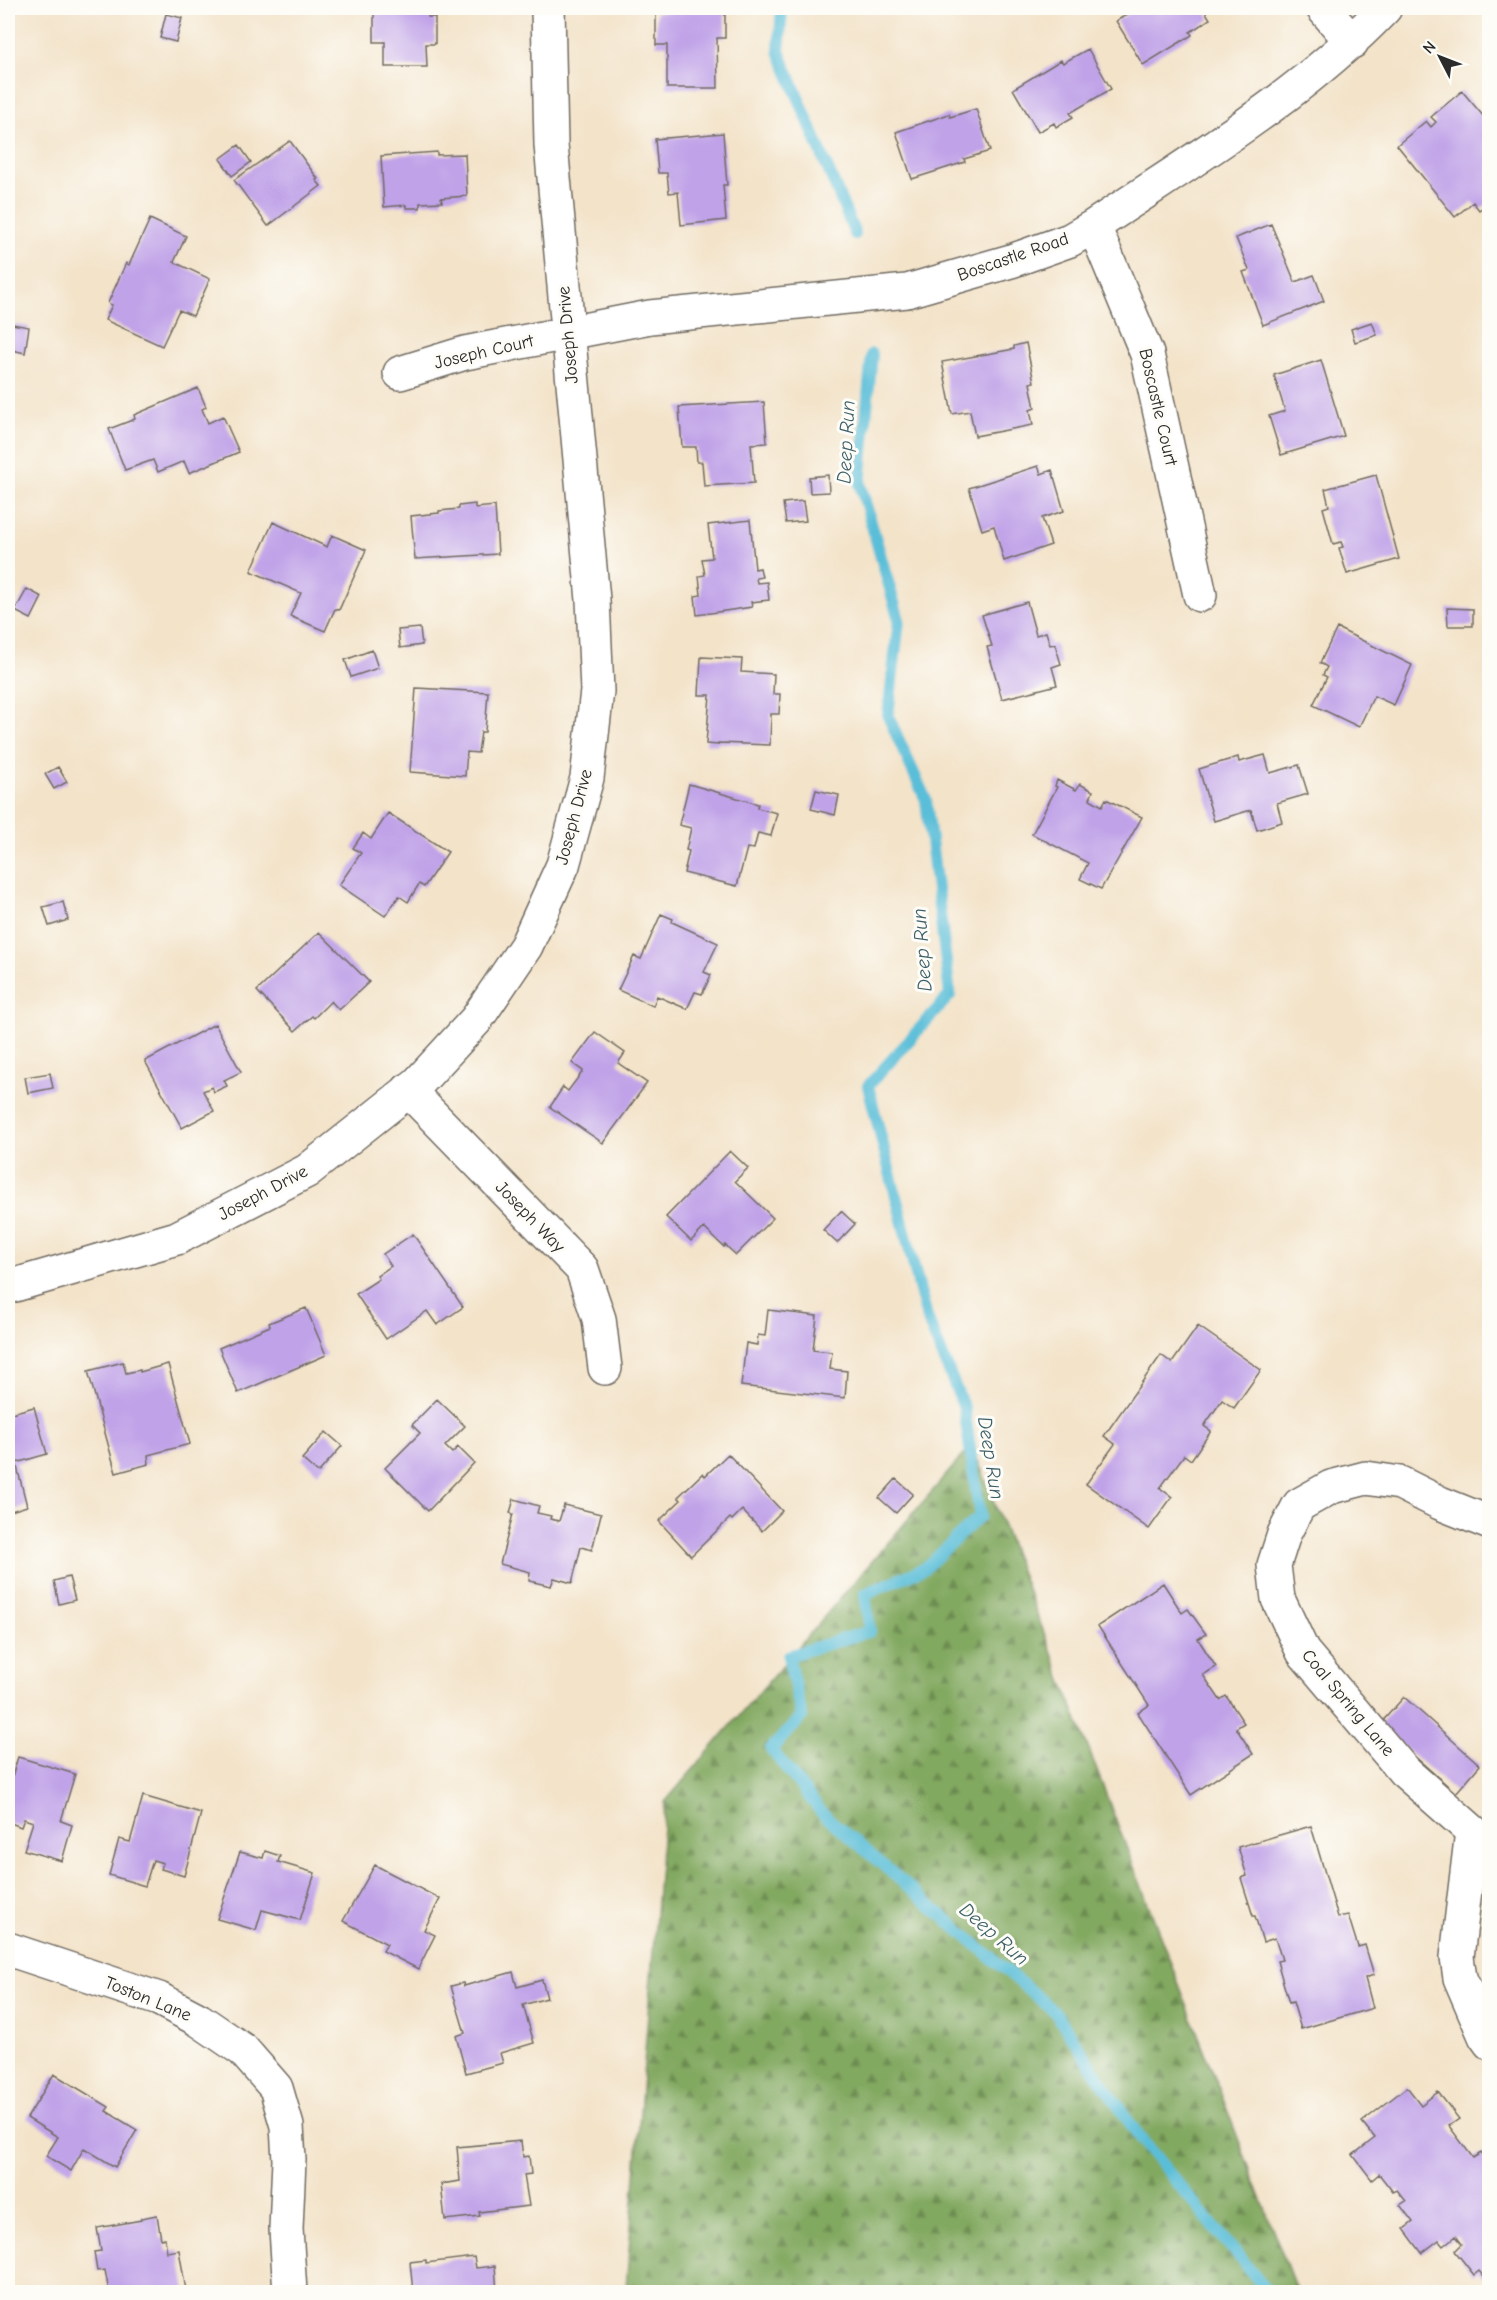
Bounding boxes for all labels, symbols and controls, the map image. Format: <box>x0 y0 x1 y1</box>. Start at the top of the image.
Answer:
north arrow <box>1410 27 1470 87</box>
text: N <box>1419 38 1440 58</box>
street label: Boscastle Road <box>955 228 1071 286</box>
street label: Joseph Drive <box>553 285 583 385</box>
street label: Joseph Court <box>432 330 537 374</box>
street label: Boscastle Court <box>1134 346 1182 468</box>
water label: Deep Run <box>832 400 860 484</box>
street label: Joseph Drive <box>551 767 597 867</box>
water label: Deep Run <box>908 908 936 992</box>
street label: Joseph Drive <box>215 1161 311 1225</box>
street label: Joseph Way <box>491 1177 570 1258</box>
water label: Deep Run <box>973 1415 1009 1501</box>
street label: Coal Spring Lane <box>1297 1645 1399 1761</box>
water label: Deep Run <box>955 1898 1033 1970</box>
street label: Toston Lane <box>102 1972 194 2026</box>

